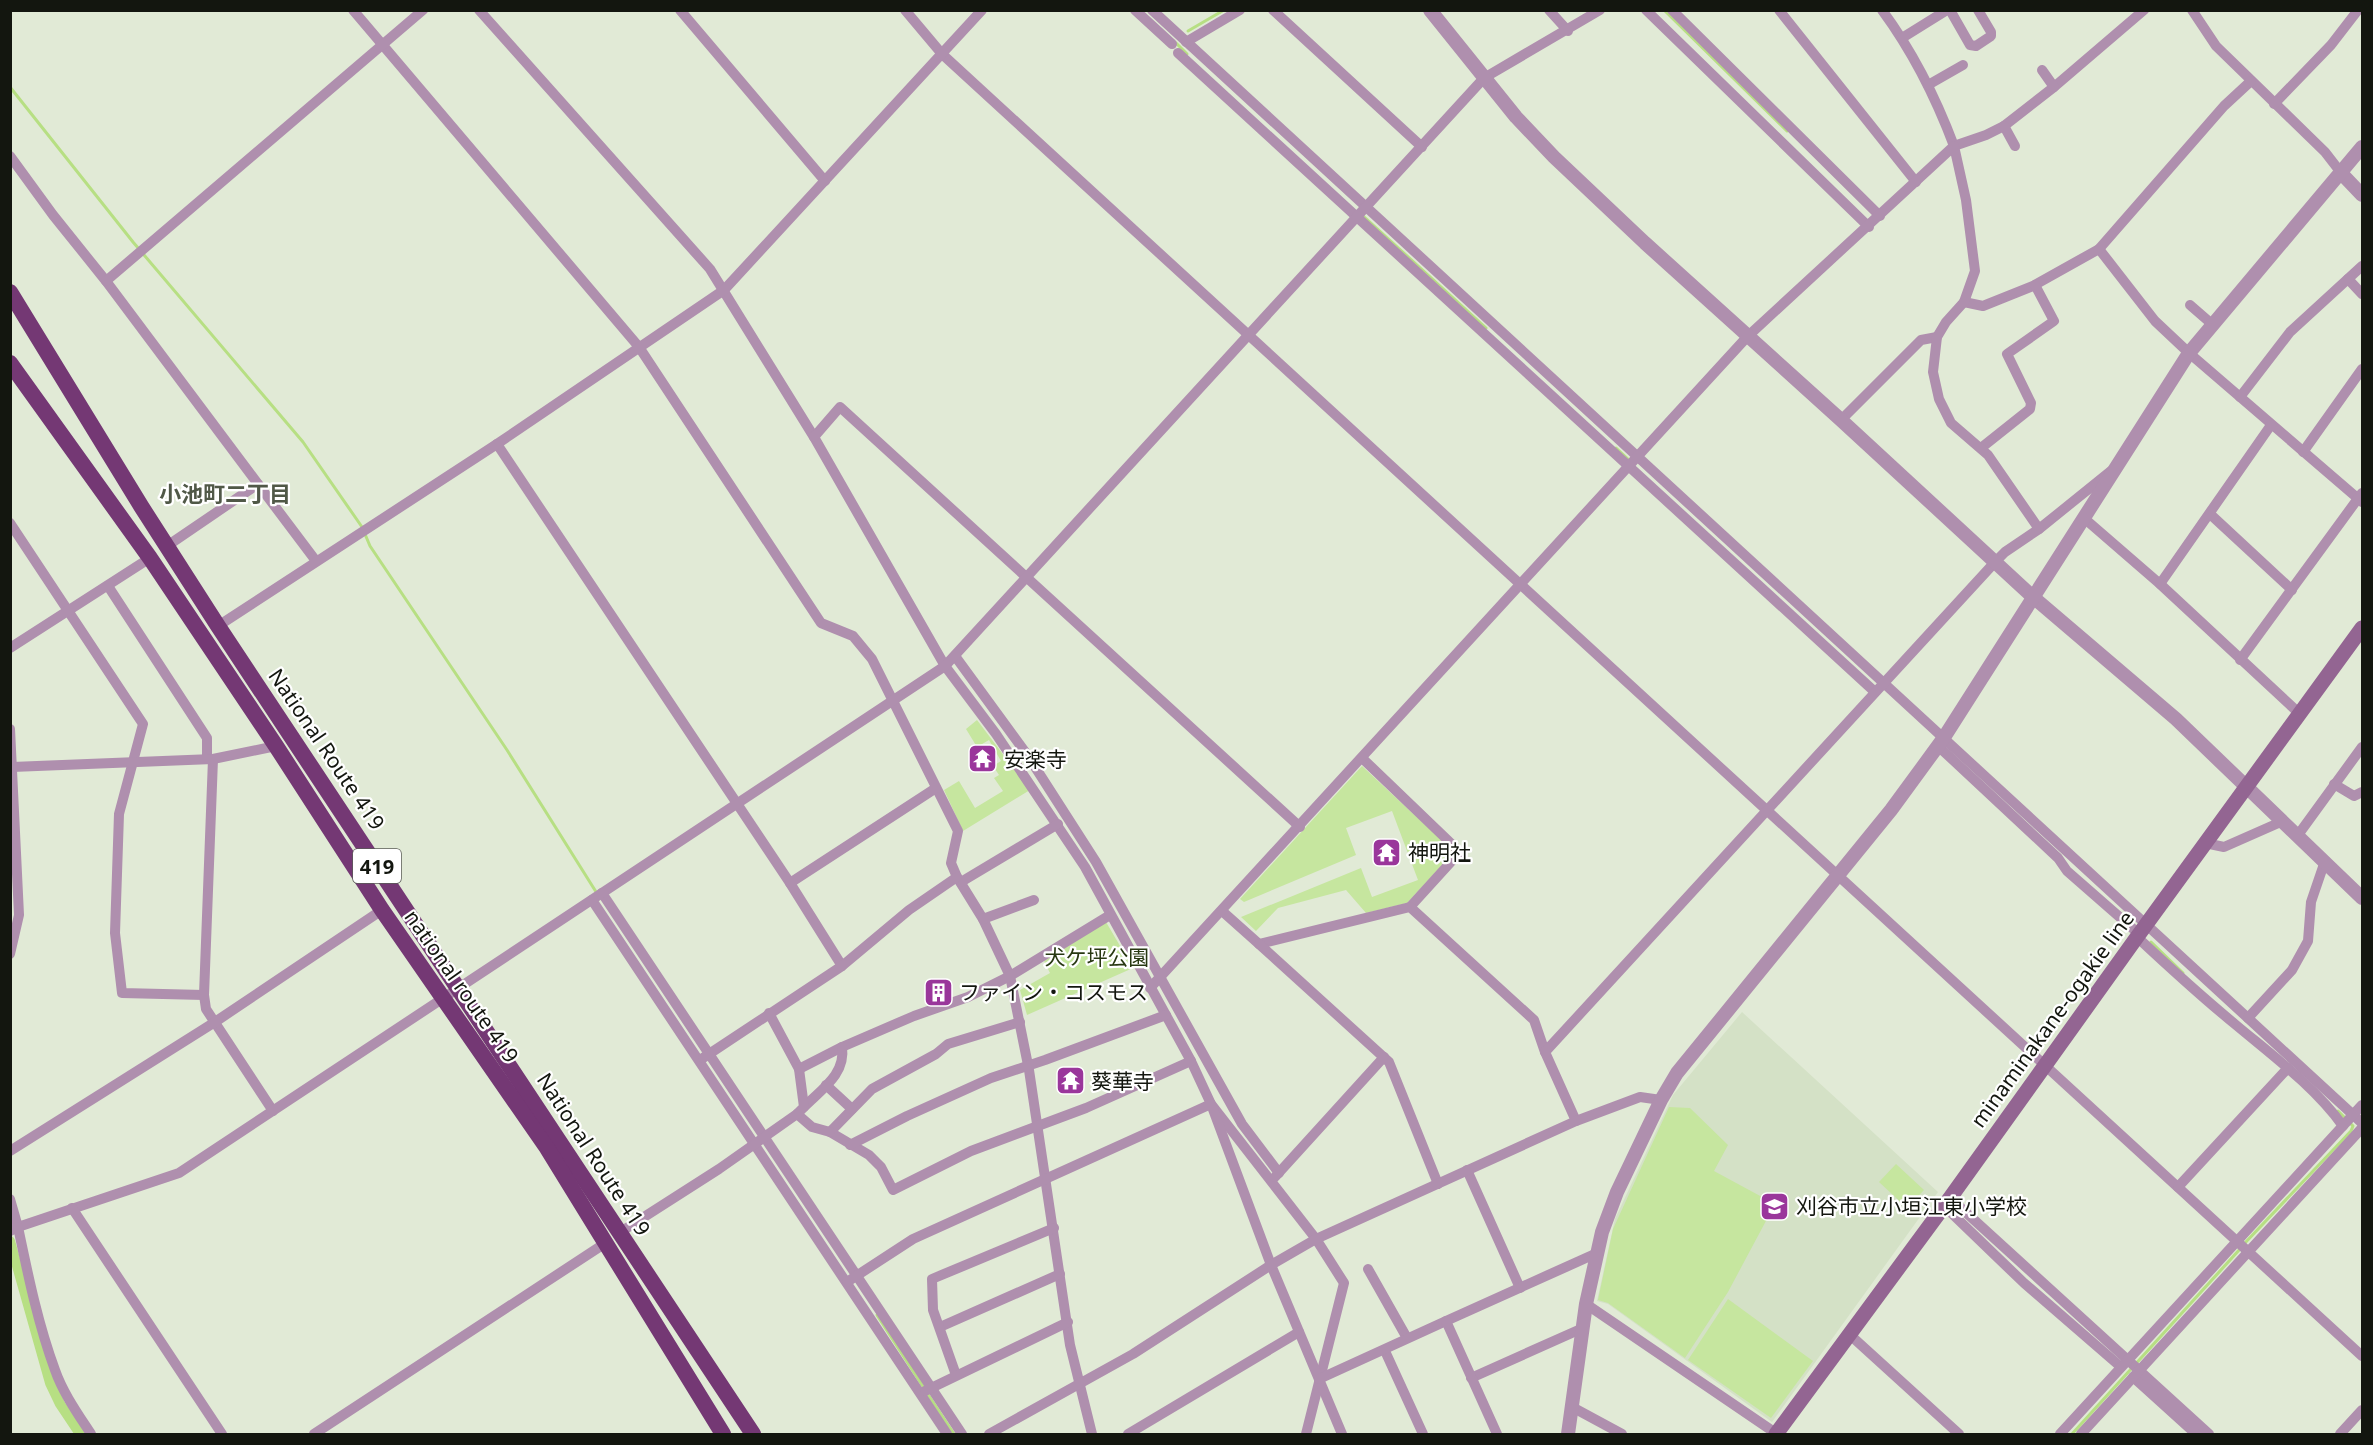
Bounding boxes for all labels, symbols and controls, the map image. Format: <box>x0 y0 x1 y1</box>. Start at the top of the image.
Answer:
district label: 小池町二丁目 <box>159 478 291 508</box>
street label: National Route 419 <box>263 663 391 835</box>
temple icon: 安楽寺 <box>967 743 999 775</box>
place label: 安楽寺 <box>1004 745 1067 773</box>
temple icon: 神明社 <box>1371 836 1403 868</box>
place label: 神明社 <box>1408 838 1471 866</box>
road number: 419 <box>353 849 401 883</box>
street label: national route 419 <box>399 904 525 1068</box>
street label: minaminakane-ogakie line <box>1964 905 2140 1133</box>
park label: 犬ケ坪公園 <box>1045 943 1150 971</box>
building icon: ファイン・コスモス <box>922 976 954 1008</box>
place label: ファイン・コスモス <box>959 978 1148 1006</box>
temple icon: 葵華寺 <box>1054 1065 1086 1097</box>
street label: National Route 419 <box>531 1067 657 1241</box>
place label: 葵華寺 <box>1091 1067 1154 1095</box>
school or university icon: 刈谷市立小垣江東小学校 <box>1759 1190 1791 1222</box>
place label: 刈谷市立小垣江東小学校 <box>1796 1192 2027 1220</box>

